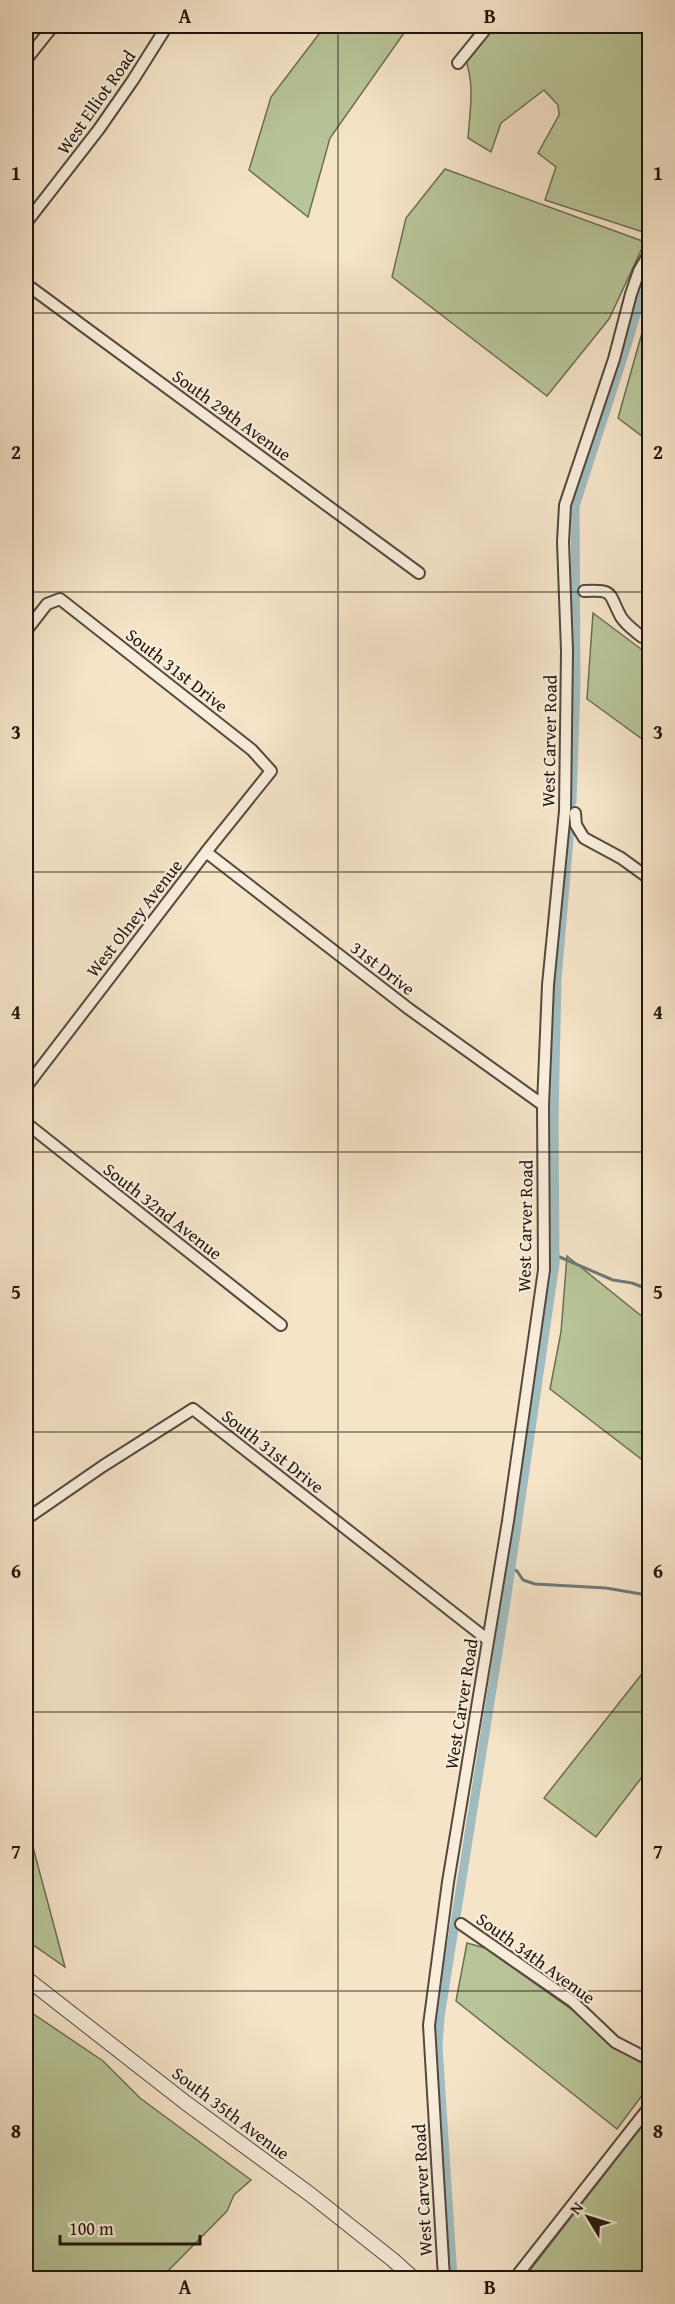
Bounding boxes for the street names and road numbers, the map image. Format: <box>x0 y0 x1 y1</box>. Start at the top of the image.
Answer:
street label: West Elliot Road <box>50 44 142 160</box>
street label: South 29th Avenue <box>167 363 297 467</box>
street label: South 31st Drive <box>120 621 234 719</box>
street label: West Carver Road <box>534 674 564 807</box>
street label: West Olney Avenue <box>79 853 189 983</box>
street label: 31st Drive <box>345 934 421 1002</box>
street label: South 32nd Avenue <box>98 1156 228 1266</box>
street label: West Carver Road <box>510 1159 540 1292</box>
street label: South 31st Drive <box>216 1402 330 1500</box>
street label: West Carver Road <box>437 1636 485 1771</box>
street label: South 34th Avenue <box>471 1906 601 2010</box>
street label: South 35th Avenue <box>166 2060 296 2166</box>
street label: West Carver Road <box>405 2123 439 2257</box>

